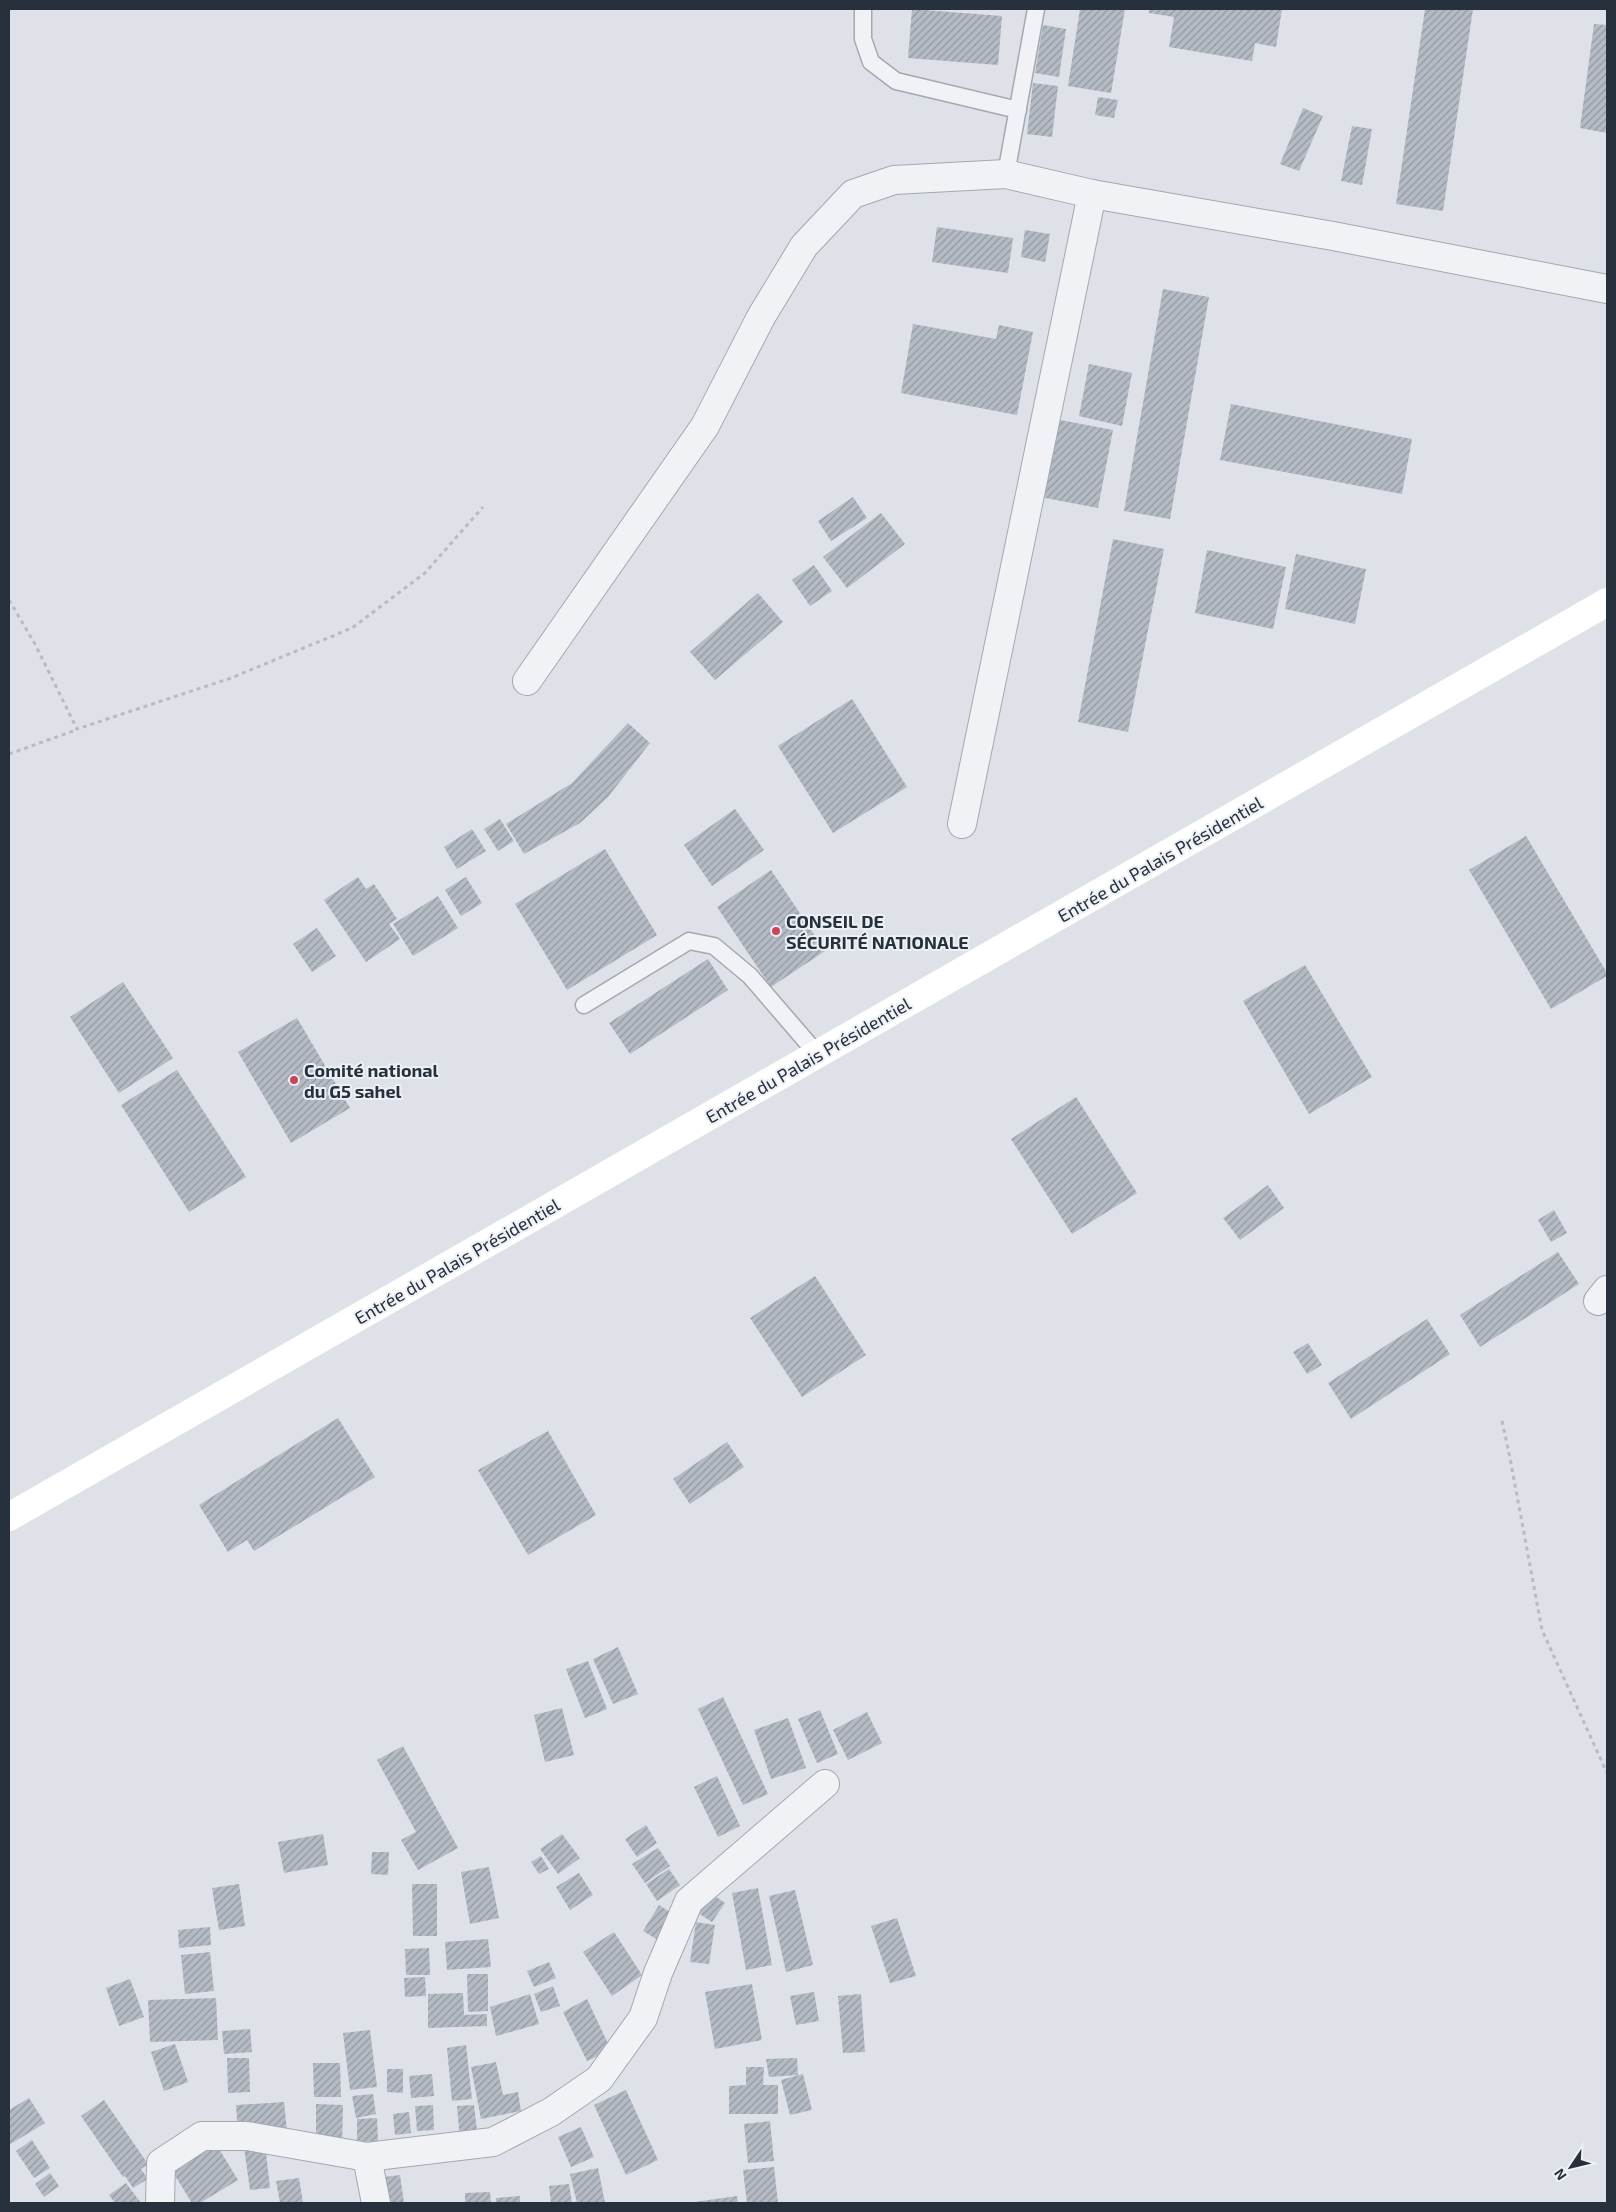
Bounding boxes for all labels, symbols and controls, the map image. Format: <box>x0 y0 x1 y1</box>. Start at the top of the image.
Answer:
street label: Entrée du Palais Présidentiel <box>1053 791 1267 927</box>
place label: CONSEIL DE SÉCURITÉ NATIONALE <box>786 910 969 953</box>
marker: CONSEIL DE SÉCURITÉ NATIONALE <box>770 925 782 937</box>
street label: Entrée du Palais Présidentiel <box>701 992 915 1128</box>
place label: Comité national du G5 sahel <box>304 1059 439 1102</box>
marker: Comité national du G5 sahel <box>288 1074 300 1086</box>
street label: Entrée du Palais Présidentiel <box>350 1193 564 1329</box>
north arrow <box>1546 2142 1596 2192</box>
text: N <box>1550 2166 1570 2184</box>

